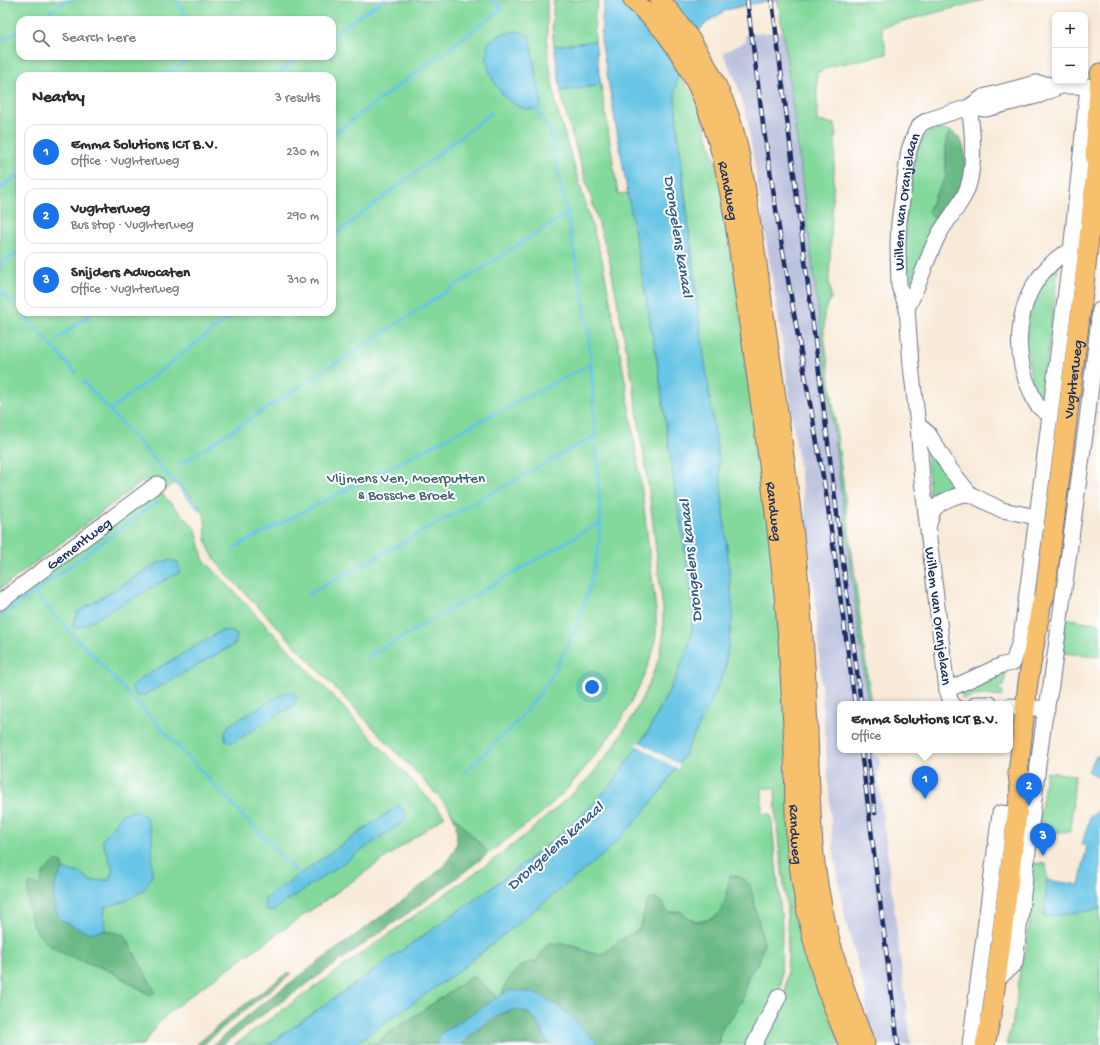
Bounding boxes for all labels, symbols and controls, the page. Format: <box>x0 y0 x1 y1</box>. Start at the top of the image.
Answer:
map controls <box>1052 12 1088 84</box>
button: + <box>1052 12 1088 48</box>
search box <box>16 16 336 60</box>
icon: search <box>30 27 52 49</box>
text: Search here <box>62 29 136 47</box>
button: − <box>1052 48 1088 84</box>
text: Nearby <box>32 88 85 108</box>
text: 3 results <box>275 91 320 106</box>
street label: Willem van Oranjelaan <box>891 131 926 271</box>
text: Emma Solutions ICT B.V. <box>71 136 218 154</box>
text: 1 <box>43 145 49 160</box>
text: 230 m <box>286 145 319 160</box>
text: Office · Vughterweg <box>71 154 179 169</box>
street label: Randweg <box>712 160 741 222</box>
water label: Drongelens kanaal <box>658 174 696 300</box>
text: Vughterweg <box>71 200 150 218</box>
text: 2 <box>43 209 49 224</box>
text: 290 m <box>286 209 319 224</box>
text: Bus stop · Vughterweg <box>71 218 194 233</box>
text: Snijders Advocaten <box>71 264 190 282</box>
text: 3 <box>43 273 49 288</box>
text: 310 m <box>287 273 319 288</box>
text: Office · Vughterweg <box>71 282 179 297</box>
street label: Vughterweg <box>1060 339 1088 421</box>
park label: Vlijmens Ven, Moerputten & Bossche Broek <box>326 470 485 505</box>
street label: Randweg <box>760 481 785 542</box>
water label: Drongelens kanaal <box>676 497 708 623</box>
street label: Gementweg <box>43 514 116 575</box>
street label: Willem van Oranjelaan <box>920 546 954 686</box>
your location <box>582 677 602 697</box>
popup <box>837 701 1013 753</box>
text: Emma Solutions ICT B.V. <box>851 711 999 729</box>
text: Office <box>851 729 881 744</box>
pin: 1 <box>912 766 938 799</box>
pin: 2 <box>1016 773 1042 806</box>
water label: Drongelens kanaal <box>504 798 610 896</box>
street label: Randweg <box>784 804 806 866</box>
pin: 3 <box>1030 823 1056 856</box>

